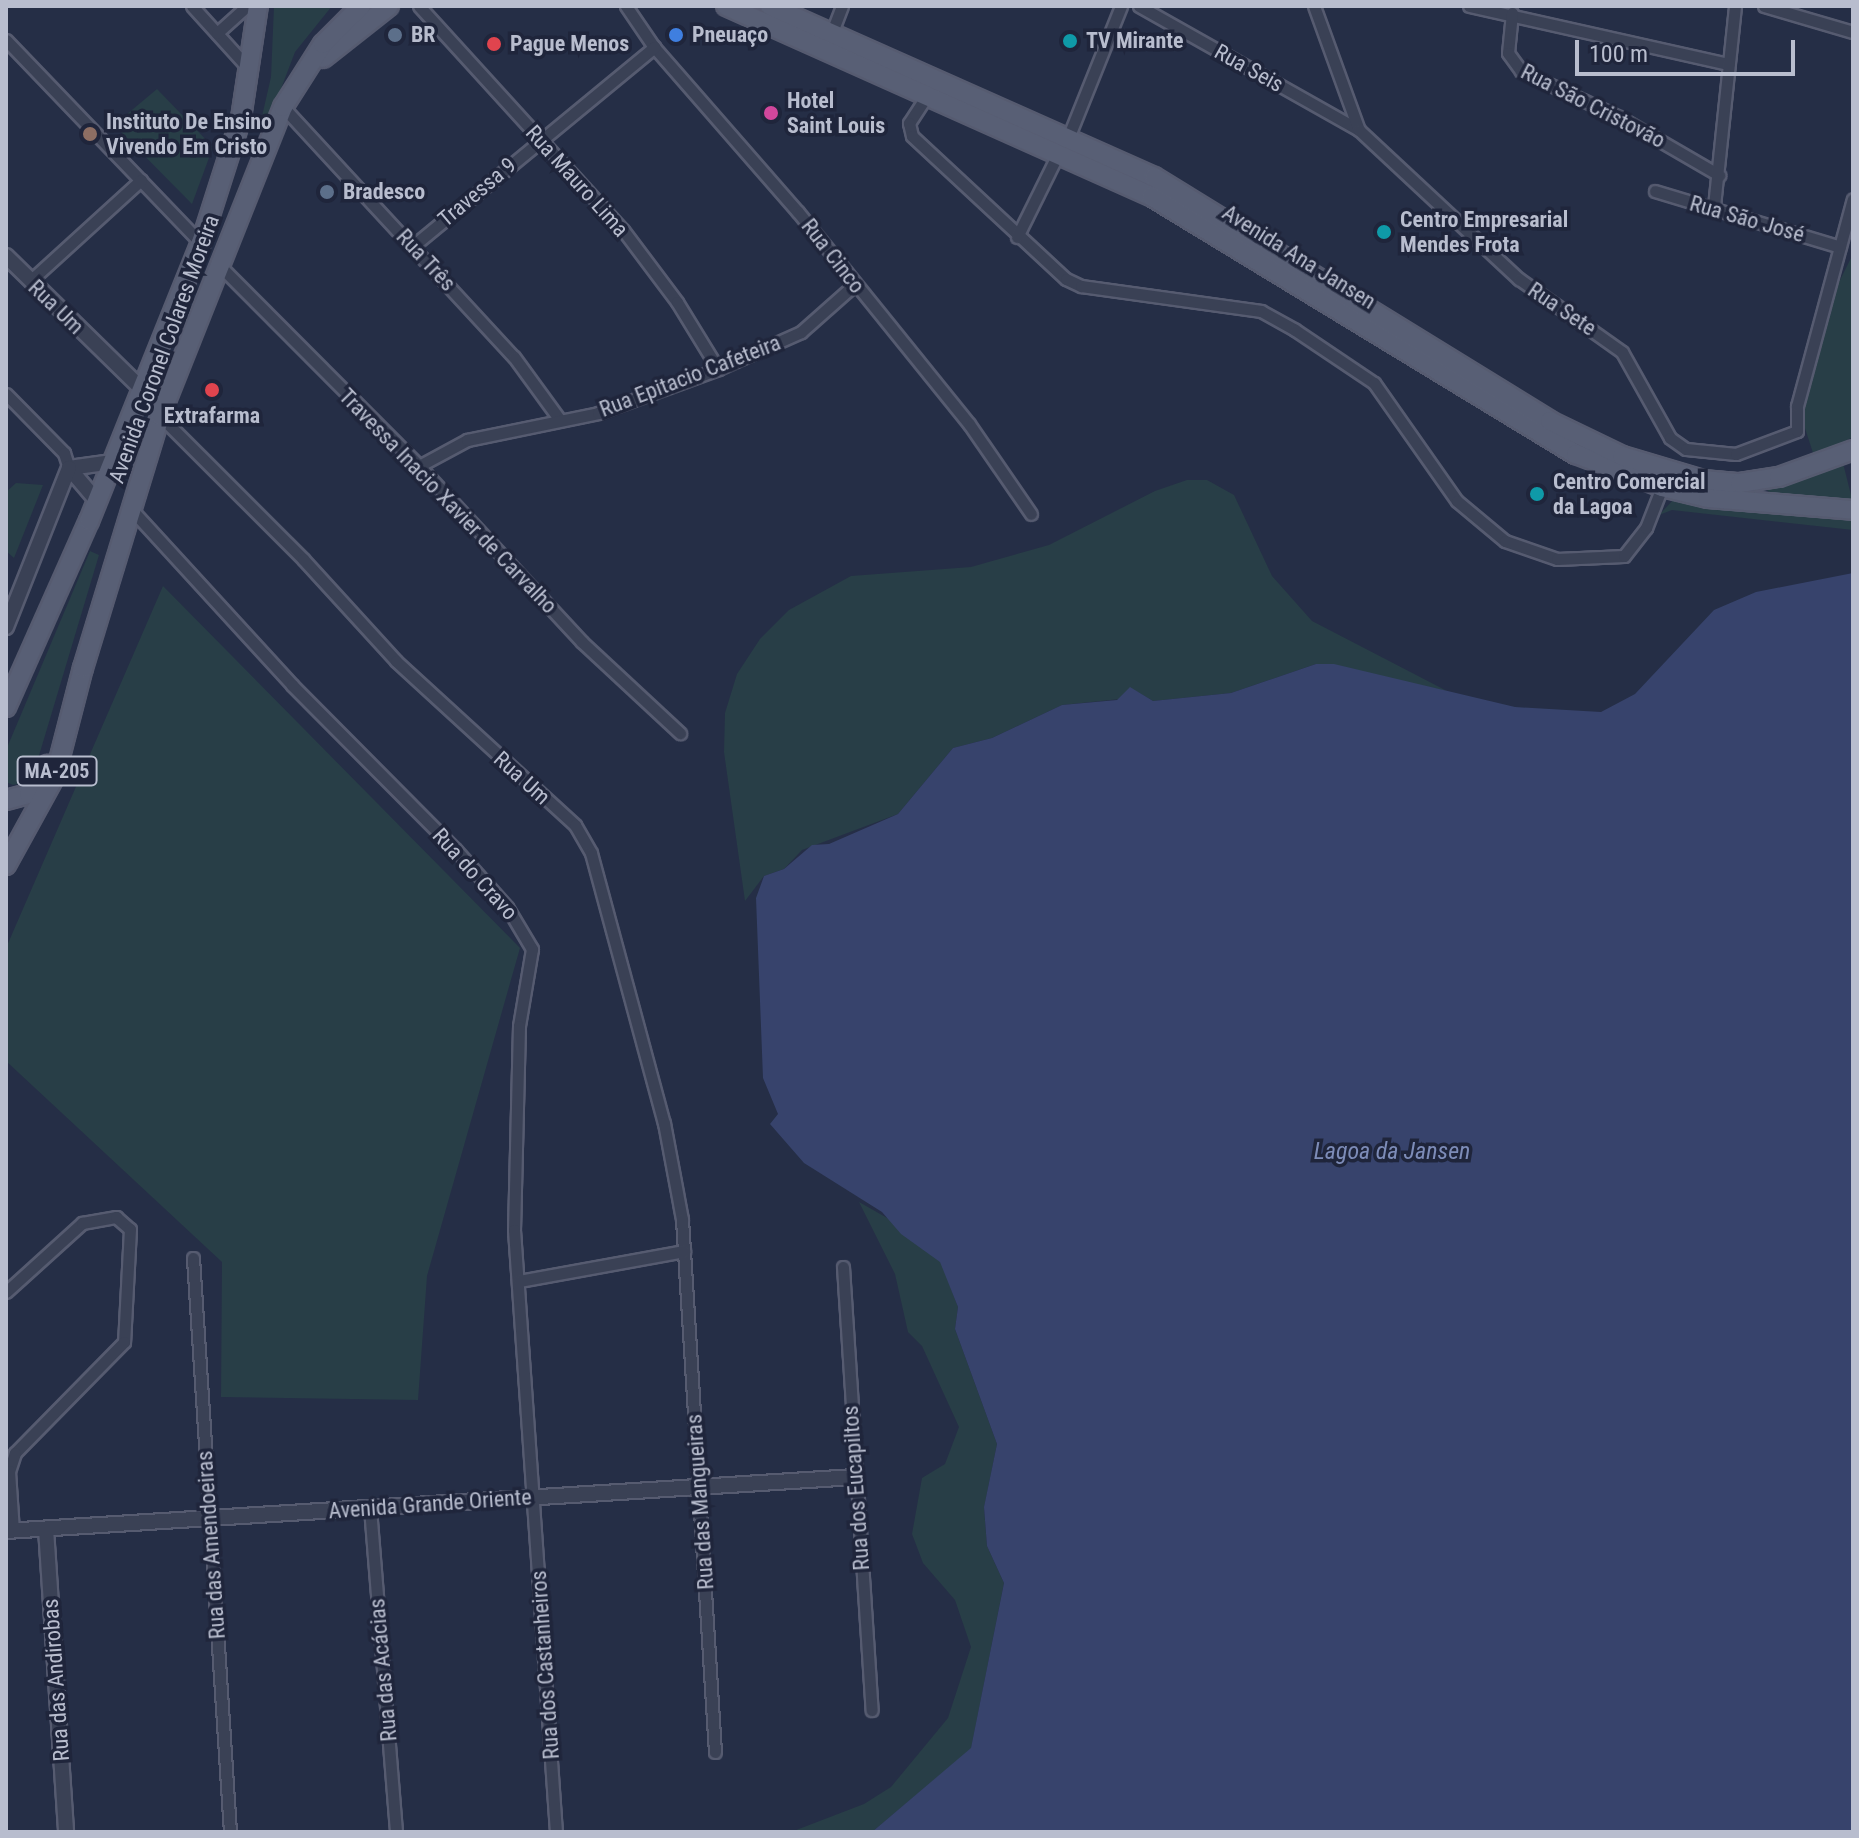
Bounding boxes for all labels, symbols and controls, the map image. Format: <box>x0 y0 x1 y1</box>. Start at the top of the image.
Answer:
place label: BR <box>411 22 436 48</box>
place label: Pneuaço <box>692 22 768 48</box>
scale bar <box>1579 24 1799 74</box>
marker: BR <box>386 26 404 44</box>
marker: Pneuaço <box>667 26 685 44</box>
place label: TV Mirante <box>1086 28 1184 54</box>
place label: Pague Menos <box>510 31 629 57</box>
marker: TV Mirante <box>1061 32 1079 50</box>
marker: Pague Menos <box>485 35 503 53</box>
street label: Rua Seis <box>1210 38 1288 98</box>
text: 100 m <box>1589 40 1648 68</box>
street label: Rua São Cristovão <box>1517 58 1669 154</box>
place label: Hotel Saint Louis <box>787 87 885 138</box>
marker: Hotel Saint Louis <box>762 104 780 122</box>
place label: Instituto De Ensino Vivendo Em Cristo <box>106 108 272 160</box>
street label: Rua Mauro Lima <box>520 120 634 242</box>
marker: Instituto De Ensino Vivendo Em Cristo <box>81 125 99 143</box>
street label: Travessa 9 <box>433 152 521 232</box>
place label: Bradesco <box>343 179 425 205</box>
marker: Bradesco <box>318 183 336 201</box>
street label: Rua São José <box>1687 190 1807 248</box>
street label: Avenida Ana Jansen <box>1218 199 1380 315</box>
place label: Centro Empresarial Mendes Frota <box>1400 206 1568 258</box>
street label: Avenida Coronel Colares Moreira <box>103 211 225 487</box>
street label: Rua Cinco <box>796 213 870 299</box>
street label: Rua Três <box>391 223 461 297</box>
marker: Centro Empresarial Mendes Frota <box>1375 223 1393 241</box>
street label: Rua Um <box>23 274 89 340</box>
street label: Rua Sete <box>1523 277 1601 341</box>
street label: Rua Epitacio Cafeteira <box>596 329 784 423</box>
marker: Extrafarma <box>203 381 221 399</box>
street label: Travessa Inacio Xavier de Carvalho <box>334 383 562 619</box>
place label: Extrafarma <box>164 403 260 429</box>
place label: Centro Comercial da Lagoa <box>1553 468 1706 520</box>
marker: Centro Comercial da Lagoa <box>1528 485 1546 503</box>
street label: Rua Um <box>488 746 556 810</box>
road number: MA-205 <box>15 755 99 787</box>
street label: Rua do Cravo <box>427 823 523 925</box>
water label: Lagoa da Jansen <box>1314 1138 1470 1166</box>
street label: Rua dos Eucapiltos <box>837 1405 875 1571</box>
street label: Rua das Mangueiras <box>681 1413 719 1591</box>
street label: Rua das Amendoeiras <box>191 1450 231 1640</box>
street label: Avenida Grande Oriente <box>328 1484 532 1524</box>
street label: Rua dos Castanheiros <box>525 1570 565 1760</box>
street label: Rua das Acácias <box>364 1597 402 1743</box>
street label: Rua das Andirobas <box>37 1598 75 1762</box>

